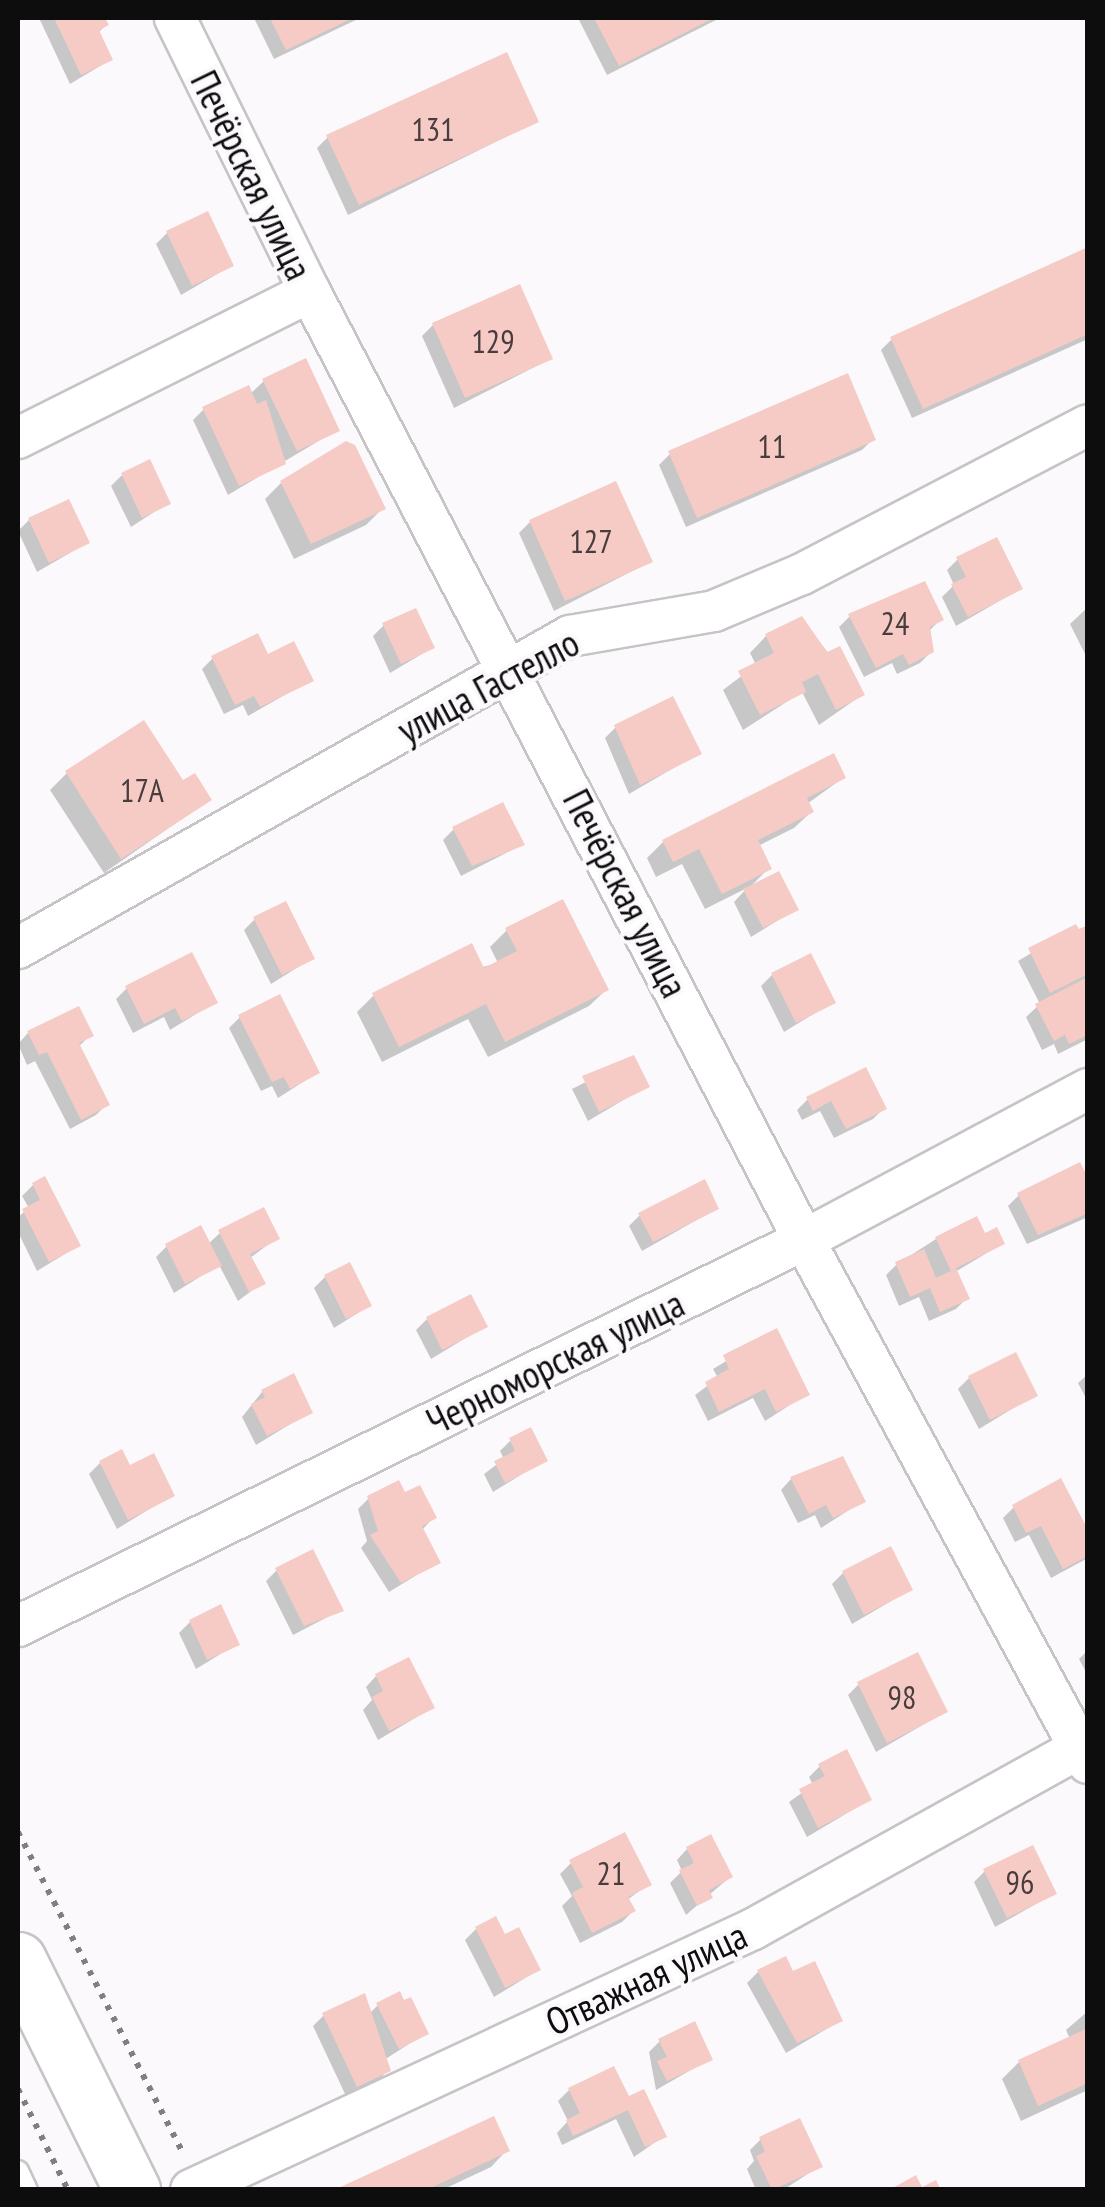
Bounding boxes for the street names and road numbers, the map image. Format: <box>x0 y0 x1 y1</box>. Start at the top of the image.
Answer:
street label: Печёрская улица <box>182 63 322 287</box>
street label: улица Гастелло <box>390 619 586 753</box>
street label: Печёрская улица <box>554 781 698 1005</box>
street label: Черноморская улица <box>419 1280 691 1444</box>
street label: Отважная улица <box>538 1912 754 2044</box>

